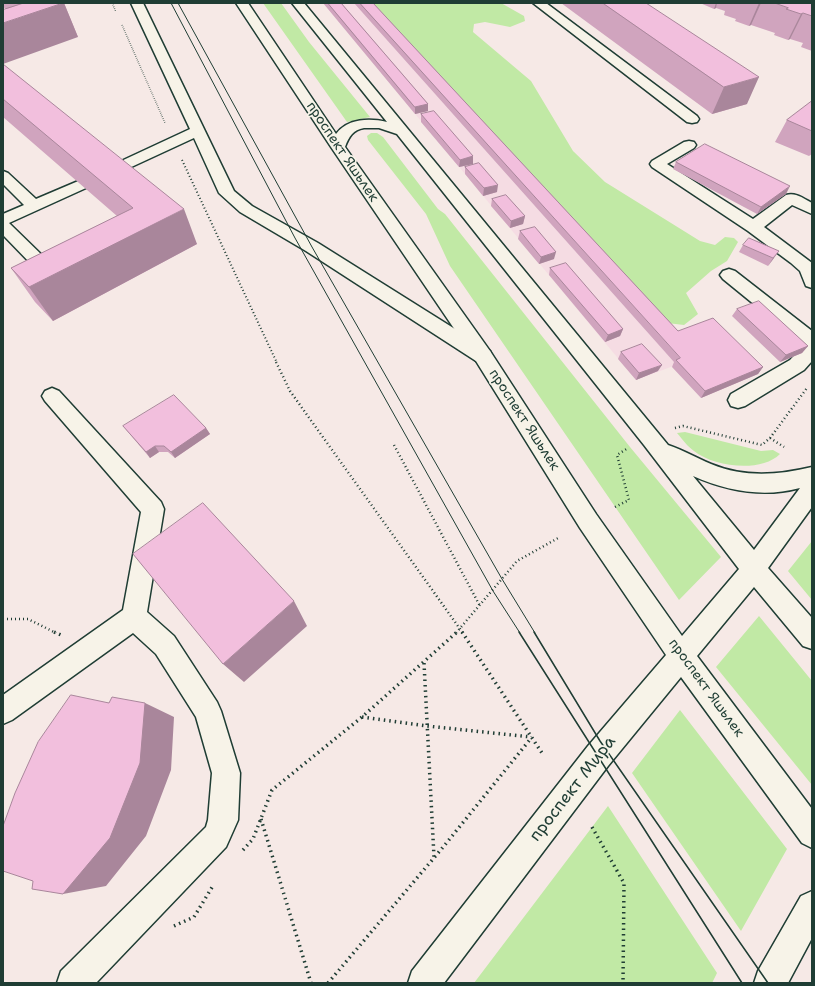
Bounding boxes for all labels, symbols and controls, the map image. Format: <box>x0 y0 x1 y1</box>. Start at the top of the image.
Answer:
street label: проспект Яшьлек <box>302 99 382 205</box>
street label: проспект Яшьлек <box>485 366 563 474</box>
street label: проспект Яшьлек <box>665 636 747 740</box>
street label: проспект Мира <box>525 732 621 846</box>

